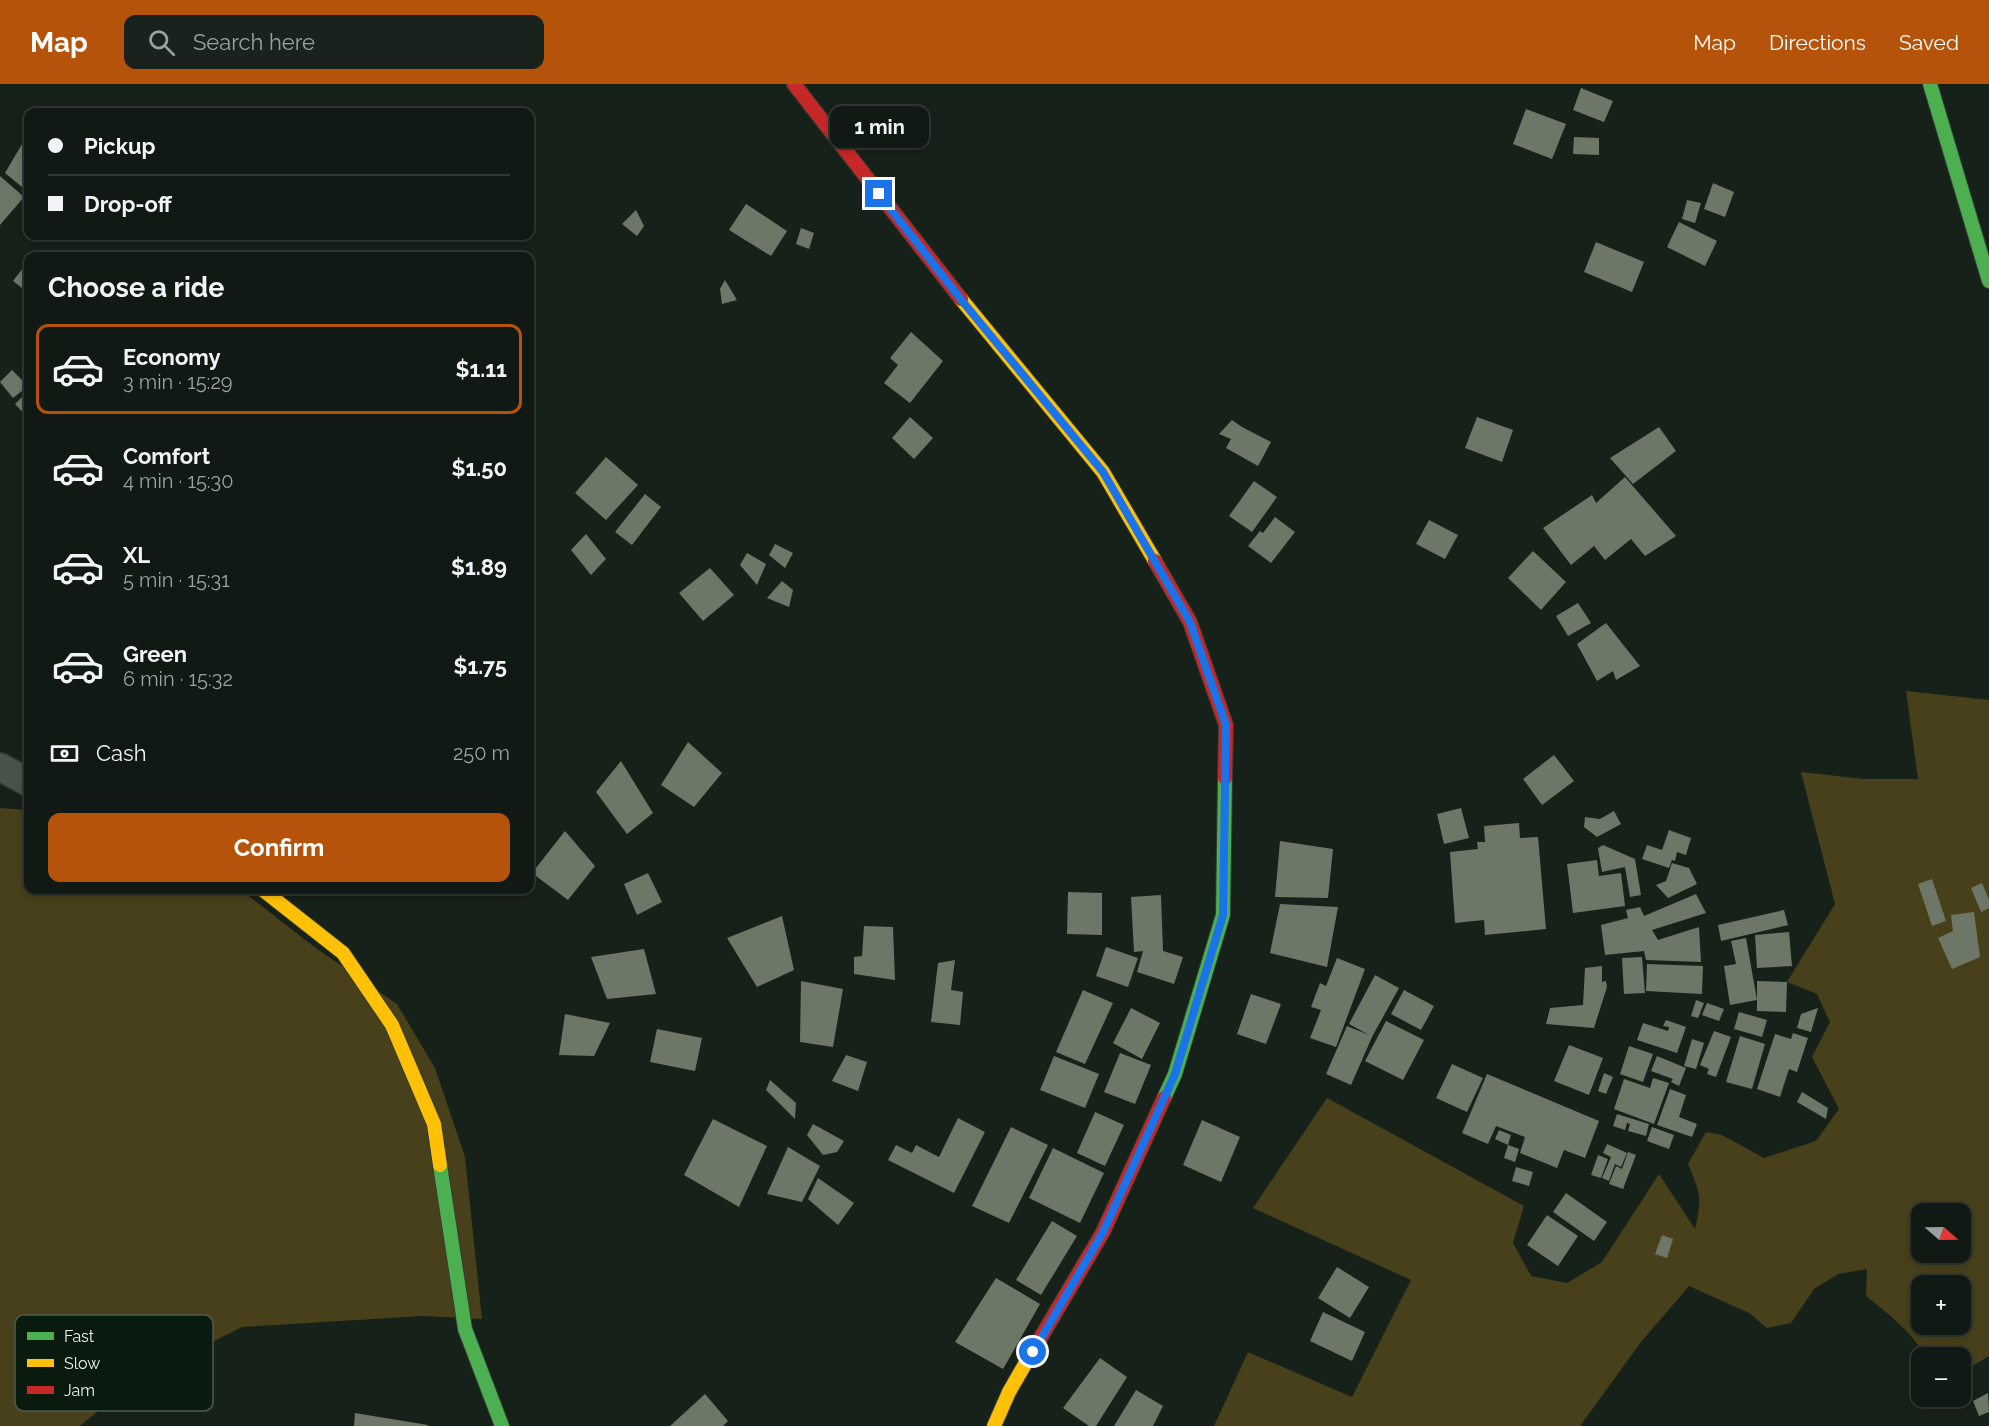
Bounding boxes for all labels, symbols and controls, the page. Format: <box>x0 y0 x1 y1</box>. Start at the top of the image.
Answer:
search box <box>124 15 544 69</box>
text: Map <box>30 26 88 59</box>
icon: search <box>145 26 178 59</box>
text: Search here <box>193 29 315 55</box>
text: Map <box>1693 30 1736 55</box>
text: Directions <box>1769 30 1866 55</box>
text: Saved <box>1899 30 1959 55</box>
callout: 1 min <box>830 107 928 149</box>
text: 1 min <box>854 115 905 139</box>
text: Pickup <box>84 133 156 159</box>
route end <box>865 180 892 207</box>
text: Drop-off <box>84 191 172 217</box>
text: Choose a ride <box>48 272 224 303</box>
icon: car <box>51 342 105 396</box>
text: Economy <box>123 344 221 370</box>
text: $1.11 <box>455 356 507 382</box>
text: 3 min · 15:29 <box>123 370 233 394</box>
icon: car <box>51 441 105 495</box>
text: Comfort <box>123 443 210 469</box>
text: $1.50 <box>452 455 507 481</box>
text: 4 min · 15:30 <box>123 469 234 493</box>
icon: car <box>51 540 105 594</box>
text: XL <box>123 542 150 568</box>
text: $1.89 <box>451 554 507 580</box>
text: 5 min · 15:31 <box>123 568 230 592</box>
icon: car <box>51 639 105 693</box>
text: Green <box>123 641 187 667</box>
text: $1.75 <box>453 653 507 679</box>
text: 6 min · 15:32 <box>123 667 233 691</box>
icon: cash <box>48 737 81 770</box>
text: Cash <box>96 740 147 766</box>
text: 250 m <box>453 741 510 765</box>
button: Confirm <box>48 813 510 882</box>
north arrow <box>1911 1203 1971 1263</box>
map controls <box>1911 1203 1971 1407</box>
button: + <box>1911 1275 1971 1335</box>
legend <box>15 1315 213 1411</box>
text: Fast <box>64 1327 95 1346</box>
route start <box>1019 1338 1046 1365</box>
button: − <box>1911 1347 1971 1407</box>
text: Slow <box>64 1354 100 1373</box>
text: Jam <box>64 1381 95 1400</box>

